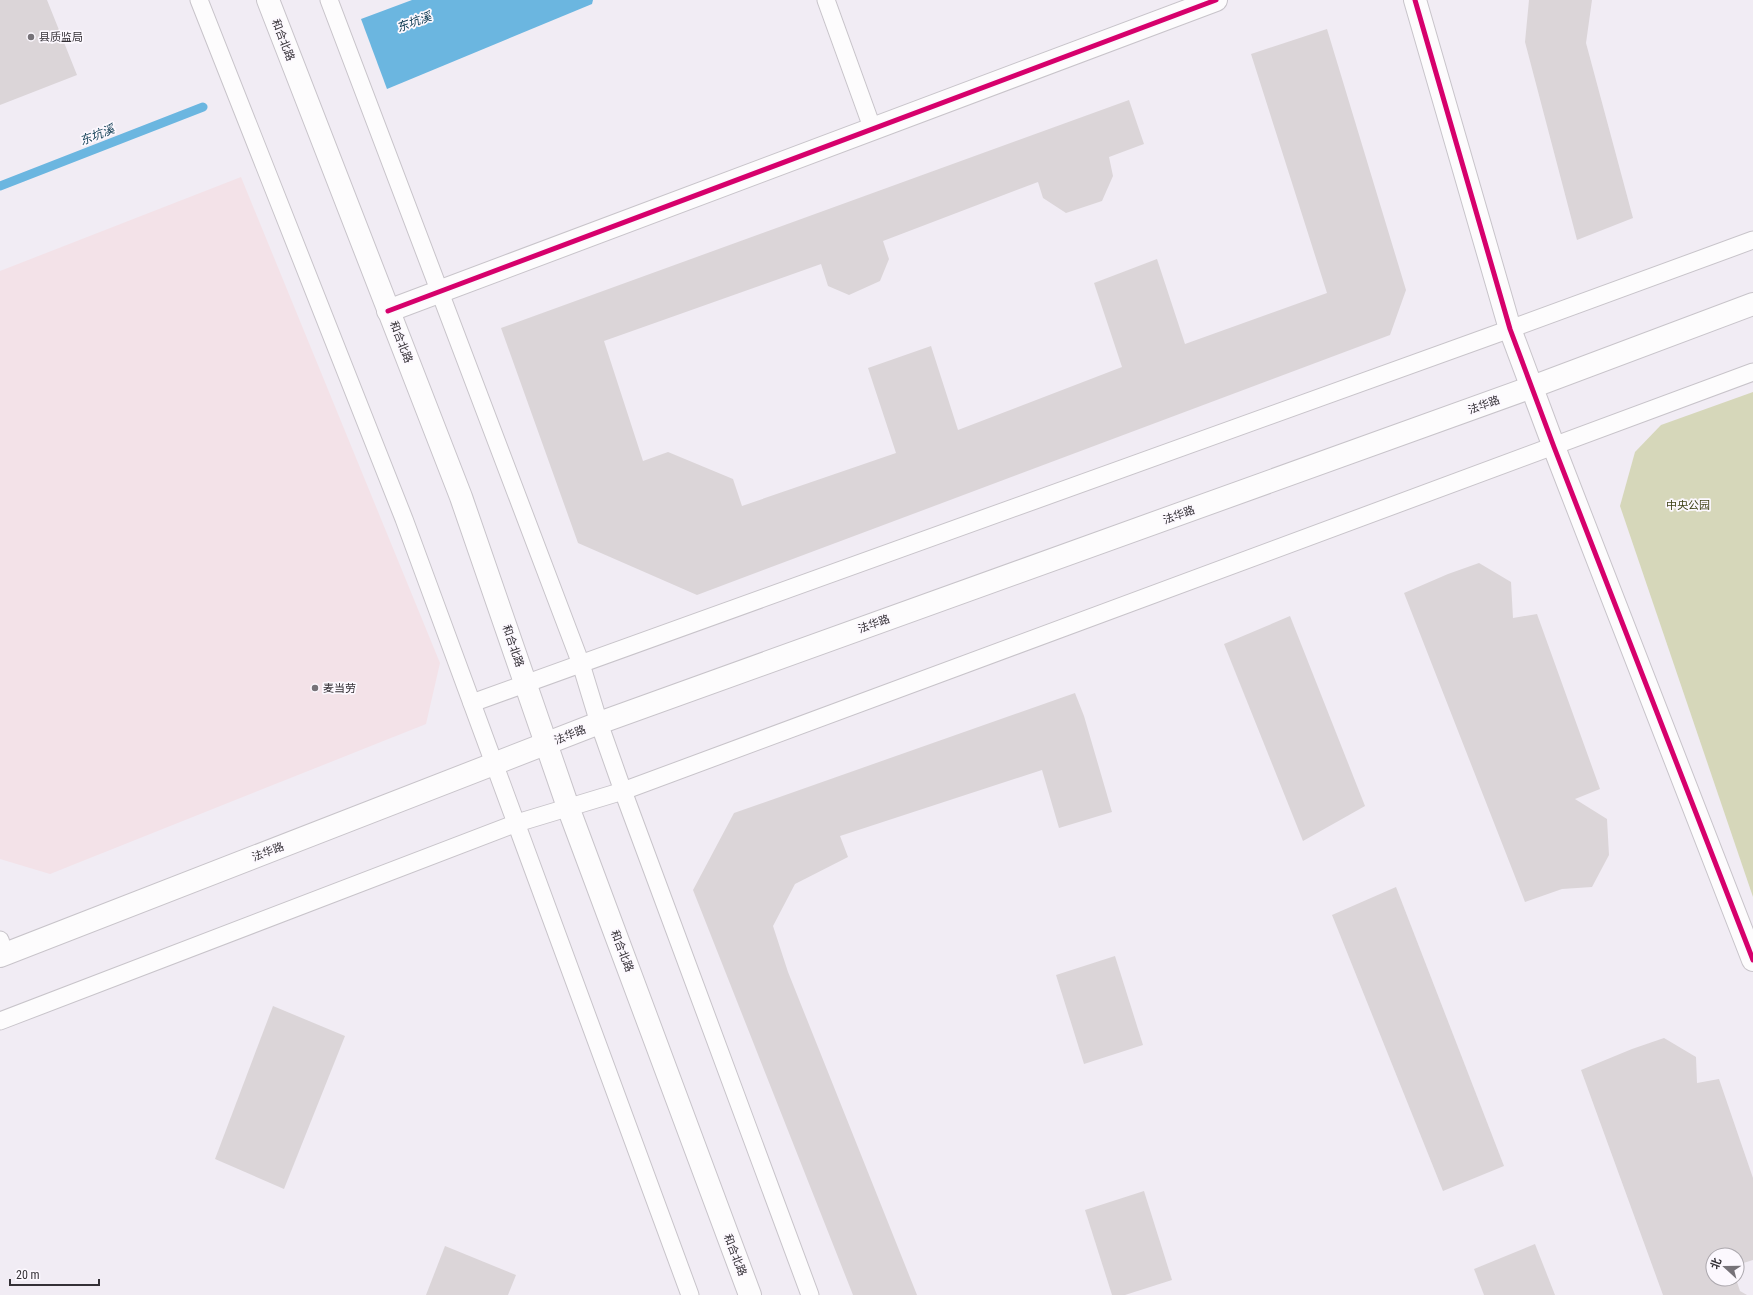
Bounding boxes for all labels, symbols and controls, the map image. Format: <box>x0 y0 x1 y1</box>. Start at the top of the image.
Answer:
water label: 东坑溪 <box>395 9 435 35</box>
street label: 和合北路 <box>269 17 297 63</box>
place label: 县质监局 <box>39 31 83 44</box>
marker: 县质监局 <box>26 32 36 42</box>
water label: 东坑溪 <box>78 121 118 148</box>
street label: 和合北路 <box>387 319 415 365</box>
street label: 法华路 <box>1466 393 1502 417</box>
park label: 中央公园 <box>1666 499 1710 512</box>
street label: 法华路 <box>1161 503 1197 527</box>
street label: 法华路 <box>856 612 892 636</box>
street label: 和合北路 <box>500 623 526 669</box>
place label: 麦当劳 <box>323 682 356 695</box>
marker: 麦当劳 <box>310 683 320 693</box>
street label: 法华路 <box>552 723 588 747</box>
street label: 法华路 <box>250 840 286 864</box>
street label: 和合北路 <box>608 928 636 974</box>
street label: 和合北路 <box>721 1232 749 1278</box>
north arrow <box>1705 1247 1745 1287</box>
text: 北 <box>1708 1256 1724 1271</box>
scale bar <box>10 1261 99 1287</box>
text: 20 m <box>16 1268 40 1282</box>

